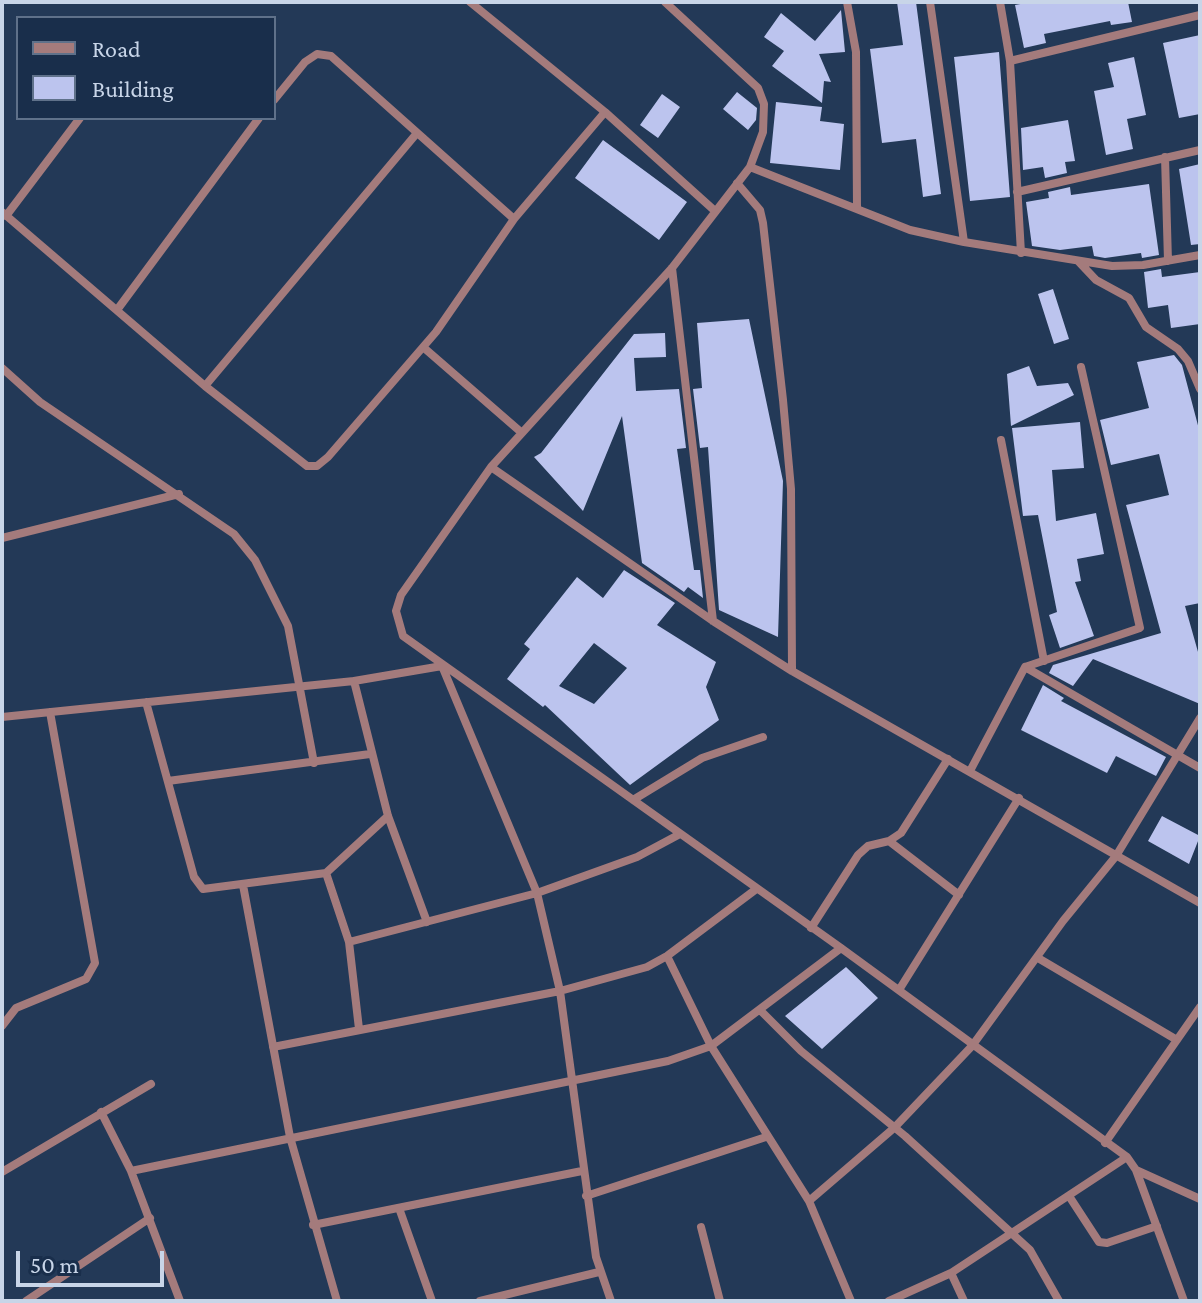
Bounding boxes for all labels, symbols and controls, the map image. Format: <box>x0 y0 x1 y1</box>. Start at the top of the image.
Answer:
legend <box>16 16 276 120</box>
text: Road <box>92 35 141 62</box>
text: Building <box>92 75 174 102</box>
scale bar <box>20 1235 168 1285</box>
text: 50 m <box>30 1251 79 1278</box>

